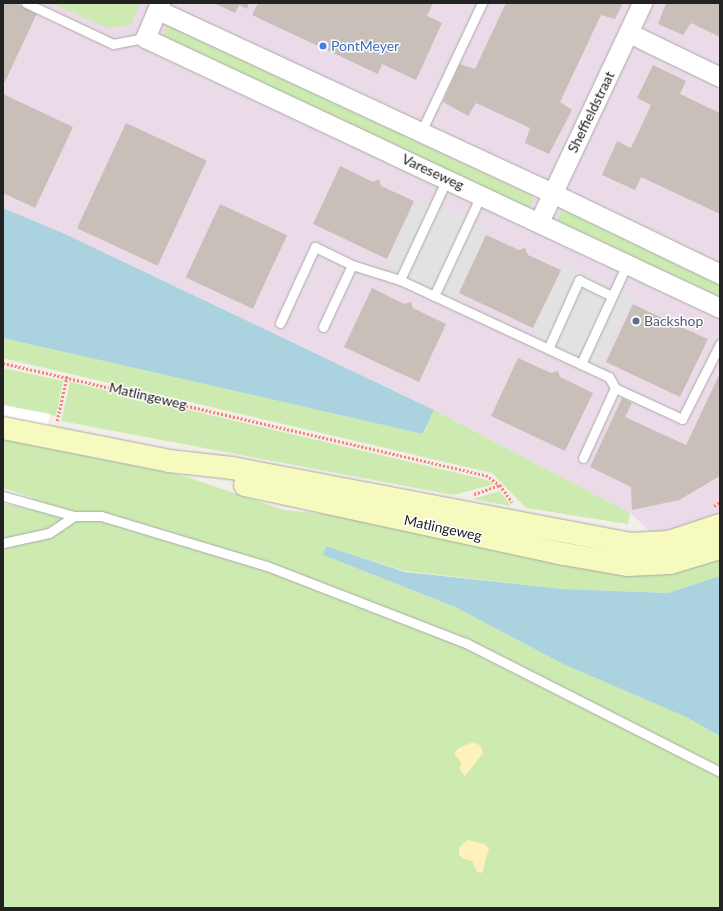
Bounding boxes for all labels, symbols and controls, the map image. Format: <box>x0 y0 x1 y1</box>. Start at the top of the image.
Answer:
place label: PontMeyer <box>331 38 399 54</box>
marker: PontMeyer <box>318 41 328 51</box>
street label: Sheffieldstraat <box>564 69 618 155</box>
street label: Vareseweg <box>399 150 467 194</box>
place label: Backshop <box>644 313 703 329</box>
marker: Backshop <box>631 316 641 326</box>
street label: Matlingeweg <box>108 379 188 413</box>
street label: Matlingeweg <box>403 512 483 544</box>

